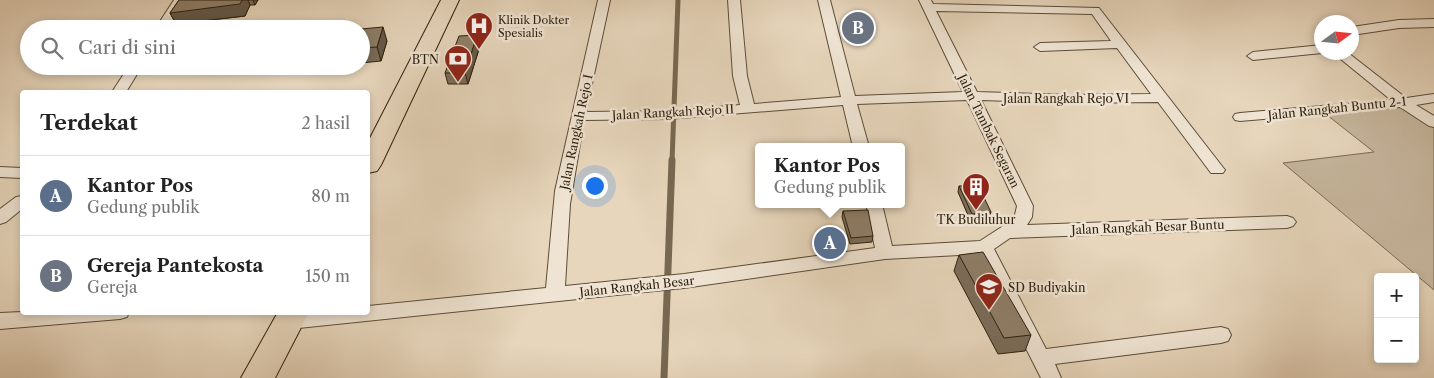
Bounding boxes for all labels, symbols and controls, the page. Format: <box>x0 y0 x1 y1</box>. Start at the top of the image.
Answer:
pin: B <box>842 9 874 47</box>
hospital icon: Klinik Dokter Spesialis <box>464 11 494 50</box>
place label: Klinik Dokter Spesialis <box>498 13 569 40</box>
north arrow <box>1314 15 1359 60</box>
search box <box>20 20 370 75</box>
icon: search <box>38 34 66 62</box>
text: Cari di sini <box>78 36 176 59</box>
bank icon: BTN <box>443 44 473 83</box>
place label: BTN <box>412 52 439 67</box>
street label: Jalan Tambak Segaran <box>954 70 1023 191</box>
street label: Jalan Rangkah Rejo I <box>556 73 596 193</box>
street label: Jalan Rangkah Rejo VI <box>1001 91 1129 106</box>
street label: Jalan Rangkah Buntu 2-1 <box>1265 93 1407 123</box>
street label: Jalan Rangkah Rejo II <box>610 101 734 123</box>
text: Terdekat <box>40 110 138 135</box>
text: 2 hasil <box>301 113 350 133</box>
popup <box>755 143 905 208</box>
text: Kantor Pos <box>774 154 880 177</box>
building icon: TK Budiluhur <box>961 172 991 211</box>
your location <box>582 173 608 199</box>
text: Kantor Pos <box>87 174 193 197</box>
text: Gedung publik <box>774 177 886 197</box>
text: A <box>50 186 62 206</box>
text: 80 m <box>311 186 350 206</box>
text: Gedung publik <box>87 197 199 217</box>
place label: TK Budiluhur <box>937 212 1015 227</box>
street label: Jalan Rangkah Besar Buntu <box>1069 217 1225 237</box>
pin: A <box>814 224 846 262</box>
text: Gereja Pantekosta <box>87 254 264 277</box>
text: B <box>50 266 62 286</box>
text: 150 m <box>305 266 350 286</box>
school or university icon: SD Budiyakin <box>974 272 1004 311</box>
street label: Jalan Rangkah Besar <box>577 273 695 300</box>
map controls <box>1374 273 1419 363</box>
button: + <box>1374 273 1419 318</box>
text: Gereja <box>87 277 137 297</box>
place label: SD Budiyakin <box>1008 280 1086 295</box>
button: − <box>1374 318 1419 363</box>

